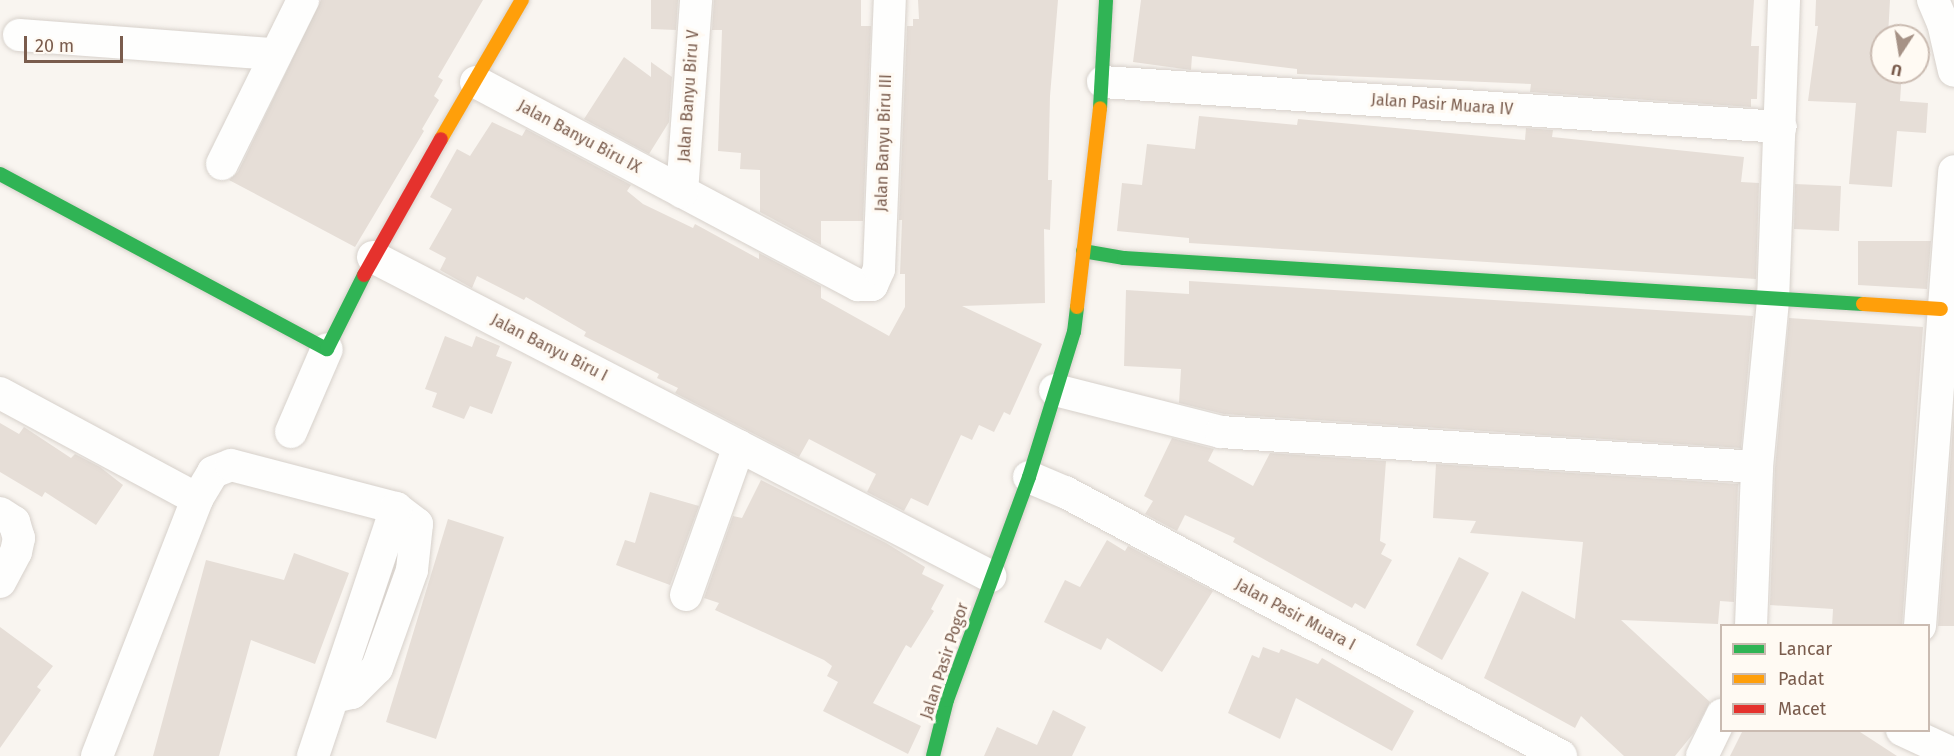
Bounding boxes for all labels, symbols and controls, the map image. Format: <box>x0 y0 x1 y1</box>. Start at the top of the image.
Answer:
scale bar <box>27 24 126 62</box>
north arrow <box>1870 24 1930 84</box>
street label: Jalan Banyu Biru V <box>675 29 703 163</box>
text: 20 m <box>35 35 74 57</box>
text: U <box>1890 60 1904 81</box>
street label: Jalan Banyu Biru III <box>872 74 896 212</box>
street label: Jalan Pasir Muara IV <box>1370 90 1514 120</box>
street label: Jalan Banyu Biru IX <box>514 96 644 178</box>
street label: Jalan Banyu Biru I <box>488 310 610 386</box>
street label: Jalan Pasir Muara I <box>1232 575 1358 655</box>
street label: Jalan Pasir Pogor <box>917 600 973 722</box>
legend <box>1720 624 1930 732</box>
text: Lancar <box>1778 638 1832 660</box>
text: Padat <box>1778 668 1824 690</box>
text: Macet <box>1778 698 1826 720</box>

